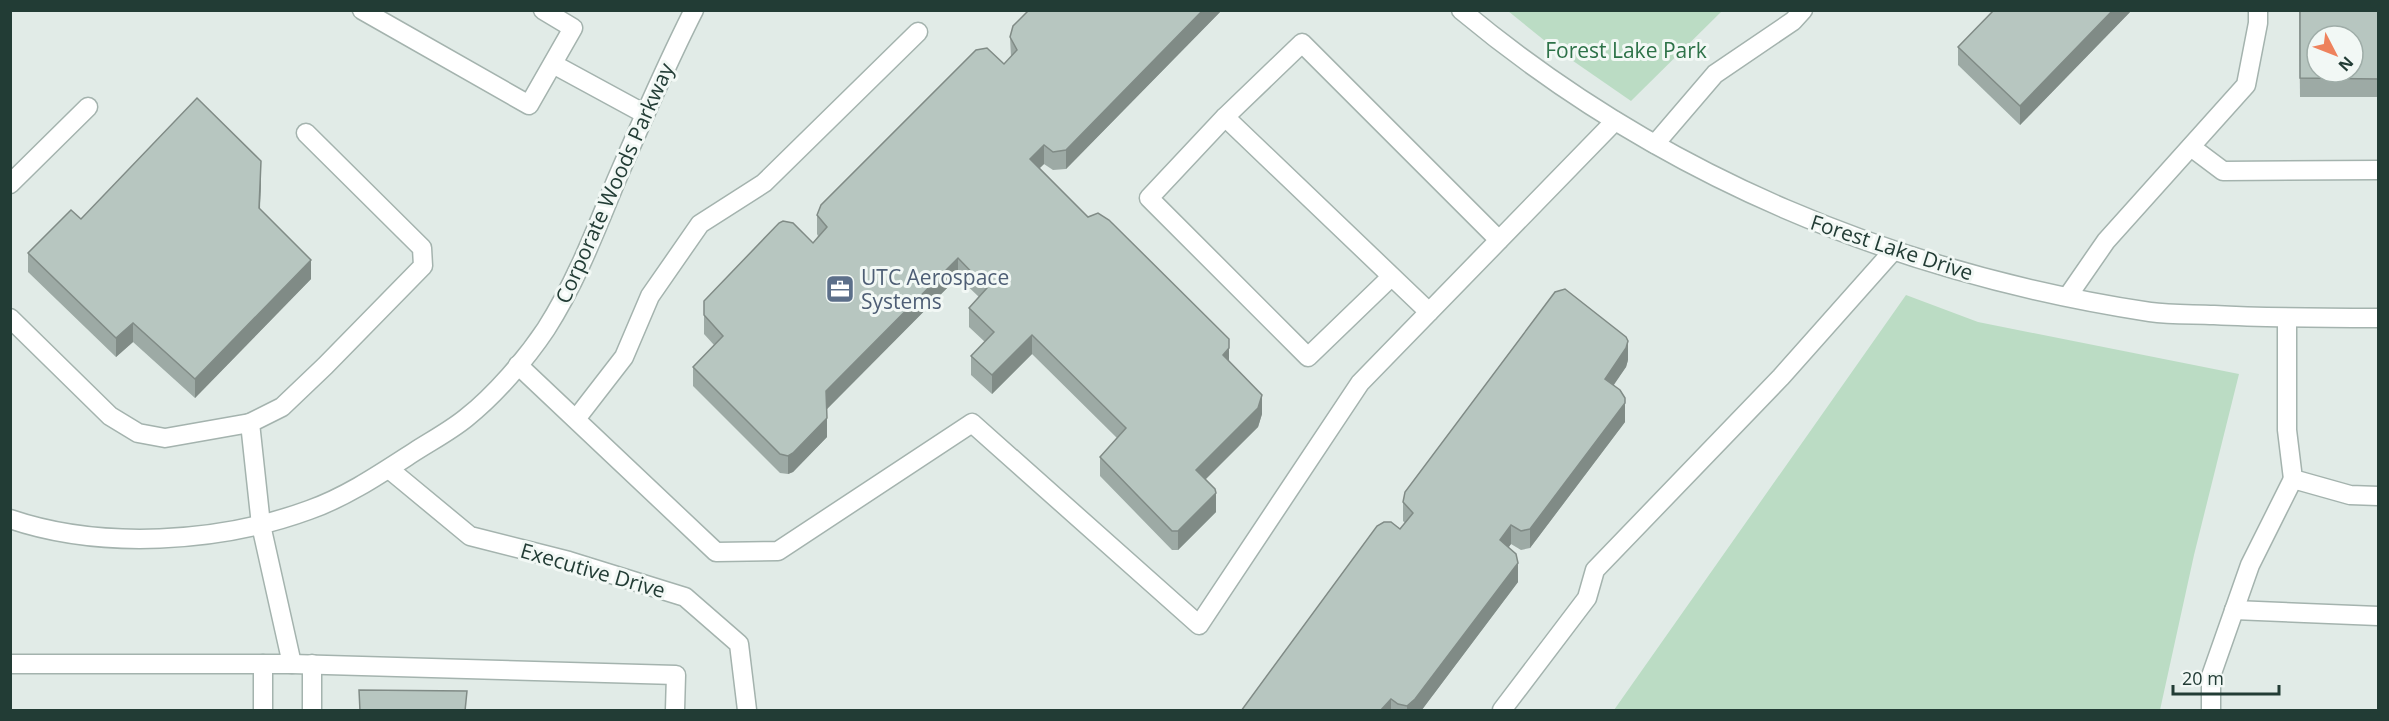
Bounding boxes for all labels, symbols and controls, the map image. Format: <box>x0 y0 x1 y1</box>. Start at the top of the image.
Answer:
north arrow <box>2305 24 2365 84</box>
park label: Forest Lake Park <box>1545 36 1707 64</box>
text: N <box>2334 52 2359 76</box>
street label: Corporate Woods Parkway <box>548 58 680 308</box>
street label: Forest Lake Drive <box>1807 208 1977 286</box>
place label: UTC Aerospace Systems <box>861 263 1009 315</box>
office icon: UTC Aerospace Systems <box>824 273 856 305</box>
street label: Executive Drive <box>517 536 669 604</box>
scale bar <box>2173 658 2280 696</box>
text: 20 m <box>2182 666 2224 690</box>

